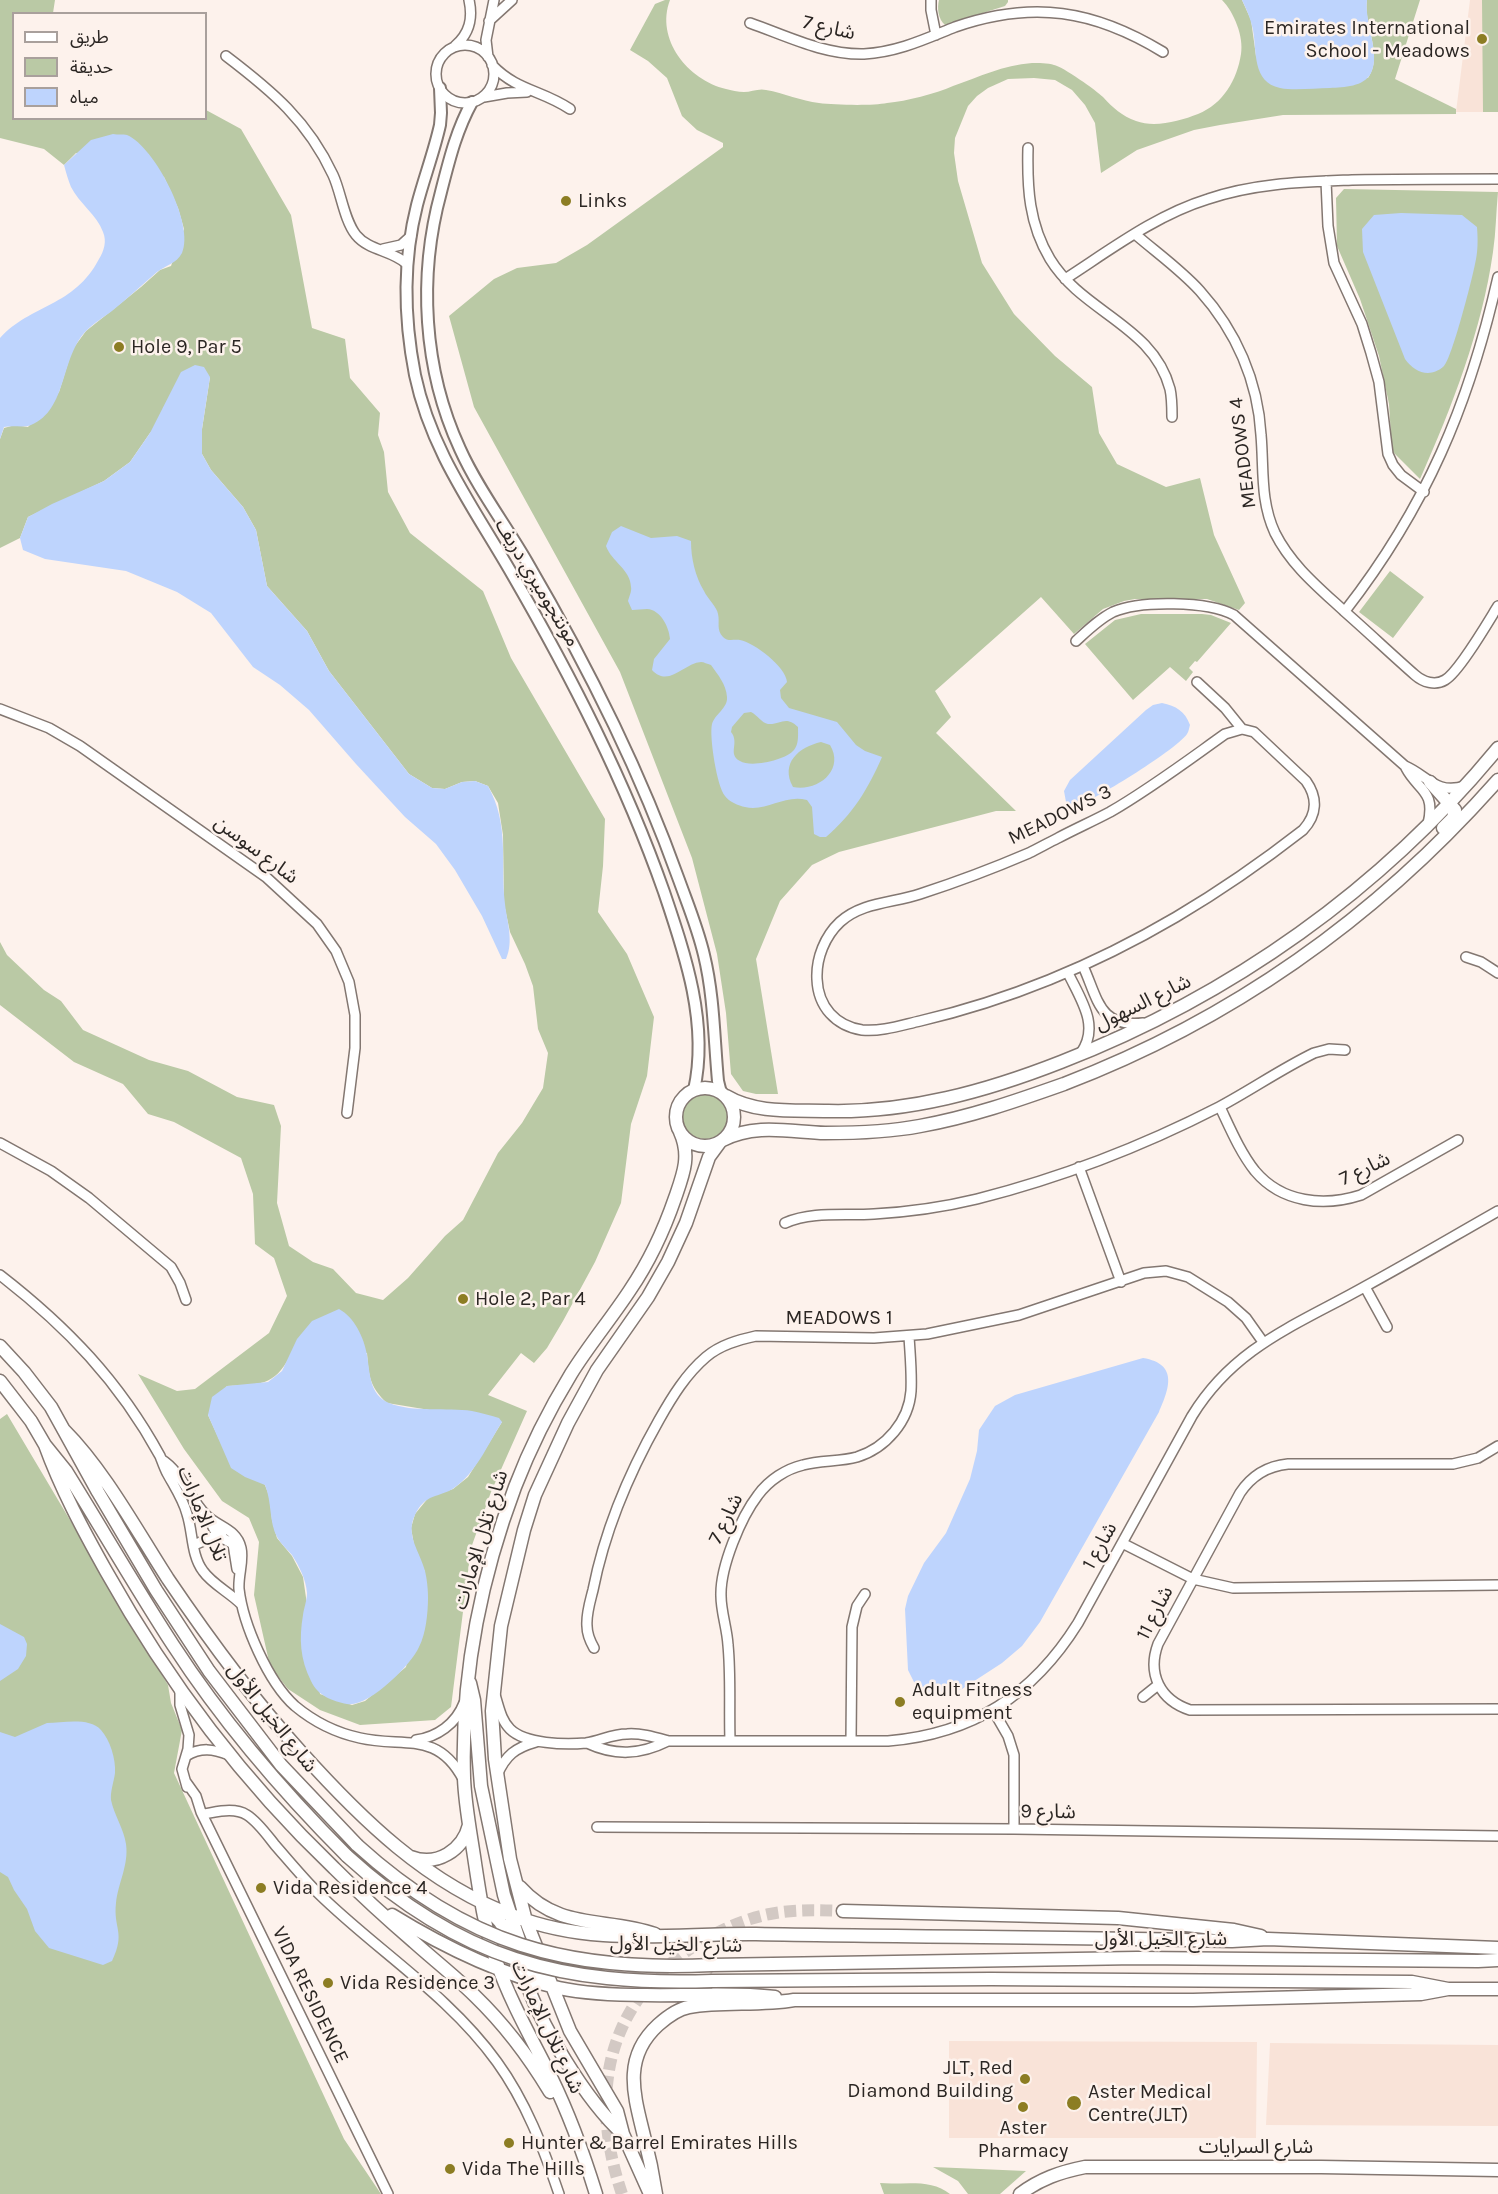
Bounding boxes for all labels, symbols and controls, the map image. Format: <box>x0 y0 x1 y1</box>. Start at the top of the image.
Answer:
street label: شارع 7 <box>800 10 858 46</box>
legend <box>12 12 207 120</box>
place label: Emirates International School - Meadows <box>1264 16 1470 63</box>
text: طريق <box>70 26 109 48</box>
marker: Emirates International School - Meadows <box>1475 32 1489 46</box>
text: حديقة <box>70 56 113 78</box>
text: مياه <box>70 86 99 108</box>
place label: Links <box>578 189 627 213</box>
marker: Links <box>559 194 573 208</box>
place label: Hole 9, Par 5 <box>131 335 242 359</box>
marker: Hole 9, Par 5 <box>112 340 126 354</box>
street label: MEADOWS 4 <box>1224 396 1262 510</box>
street label: مونتجوميري دريف <box>489 515 585 651</box>
street label: MEADOWS 3 <box>1004 780 1116 850</box>
street label: شارع سوسن <box>209 811 303 889</box>
street label: شارع السهول <box>1091 969 1195 1037</box>
street label: شارع 7 <box>1336 1147 1394 1191</box>
place label: Hole 2, Par 4 <box>475 1287 586 1311</box>
marker: Hole 2, Par 4 <box>456 1292 470 1306</box>
street label: MEADOWS 1 <box>785 1306 893 1330</box>
street label: تلال الإمارات <box>172 1463 232 1565</box>
street label: شارع تلال الإمارات <box>448 1467 514 1613</box>
street label: شارع 7 <box>704 1490 748 1548</box>
street label: شارع 1 <box>1077 1518 1123 1574</box>
street label: شارع 11 <box>1131 1582 1179 1644</box>
street label: شارع الخيل الأول <box>222 1658 322 1778</box>
place label: Adult Fitness equipment <box>912 1678 1033 1725</box>
marker: Adult Fitness equipment <box>893 1695 907 1709</box>
street label: شارع 9 <box>1020 1800 1076 1824</box>
place label: Vida Residence 4 <box>273 1876 428 1900</box>
marker: Vida Residence 4 <box>254 1881 268 1895</box>
street label: VIDA RESIDENCE <box>267 1923 353 2067</box>
street label: شارع الخيل الأول <box>1095 1927 1227 1951</box>
street label: شارع الخيل الأول <box>610 1932 742 1958</box>
street label: شارع تلال الإمارات <box>506 1956 588 2098</box>
place label: Vida Residence 3 <box>340 1971 495 1995</box>
marker: Vida Residence 3 <box>321 1976 335 1990</box>
place label: JLT, Red Diamond Building <box>847 2056 1013 2103</box>
marker: JLT, Red Diamond Building <box>1018 2072 1032 2086</box>
place label: Aster Medical Centre(JLT) <box>1088 2080 1212 2127</box>
marker: Aster Medical Centre(JLT) <box>1065 2094 1083 2112</box>
marker: Aster Pharmacy <box>1016 2100 1030 2114</box>
place label: Aster Pharmacy <box>978 2116 1068 2163</box>
place label: Hunter & Barrel Emirates Hills <box>521 2131 798 2155</box>
street label: شارع السرايات <box>1199 2135 1313 2159</box>
marker: Hunter & Barrel Emirates Hills <box>502 2136 516 2150</box>
place label: Vida The Hills <box>462 2157 585 2181</box>
marker: Vida The Hills <box>443 2162 457 2176</box>

